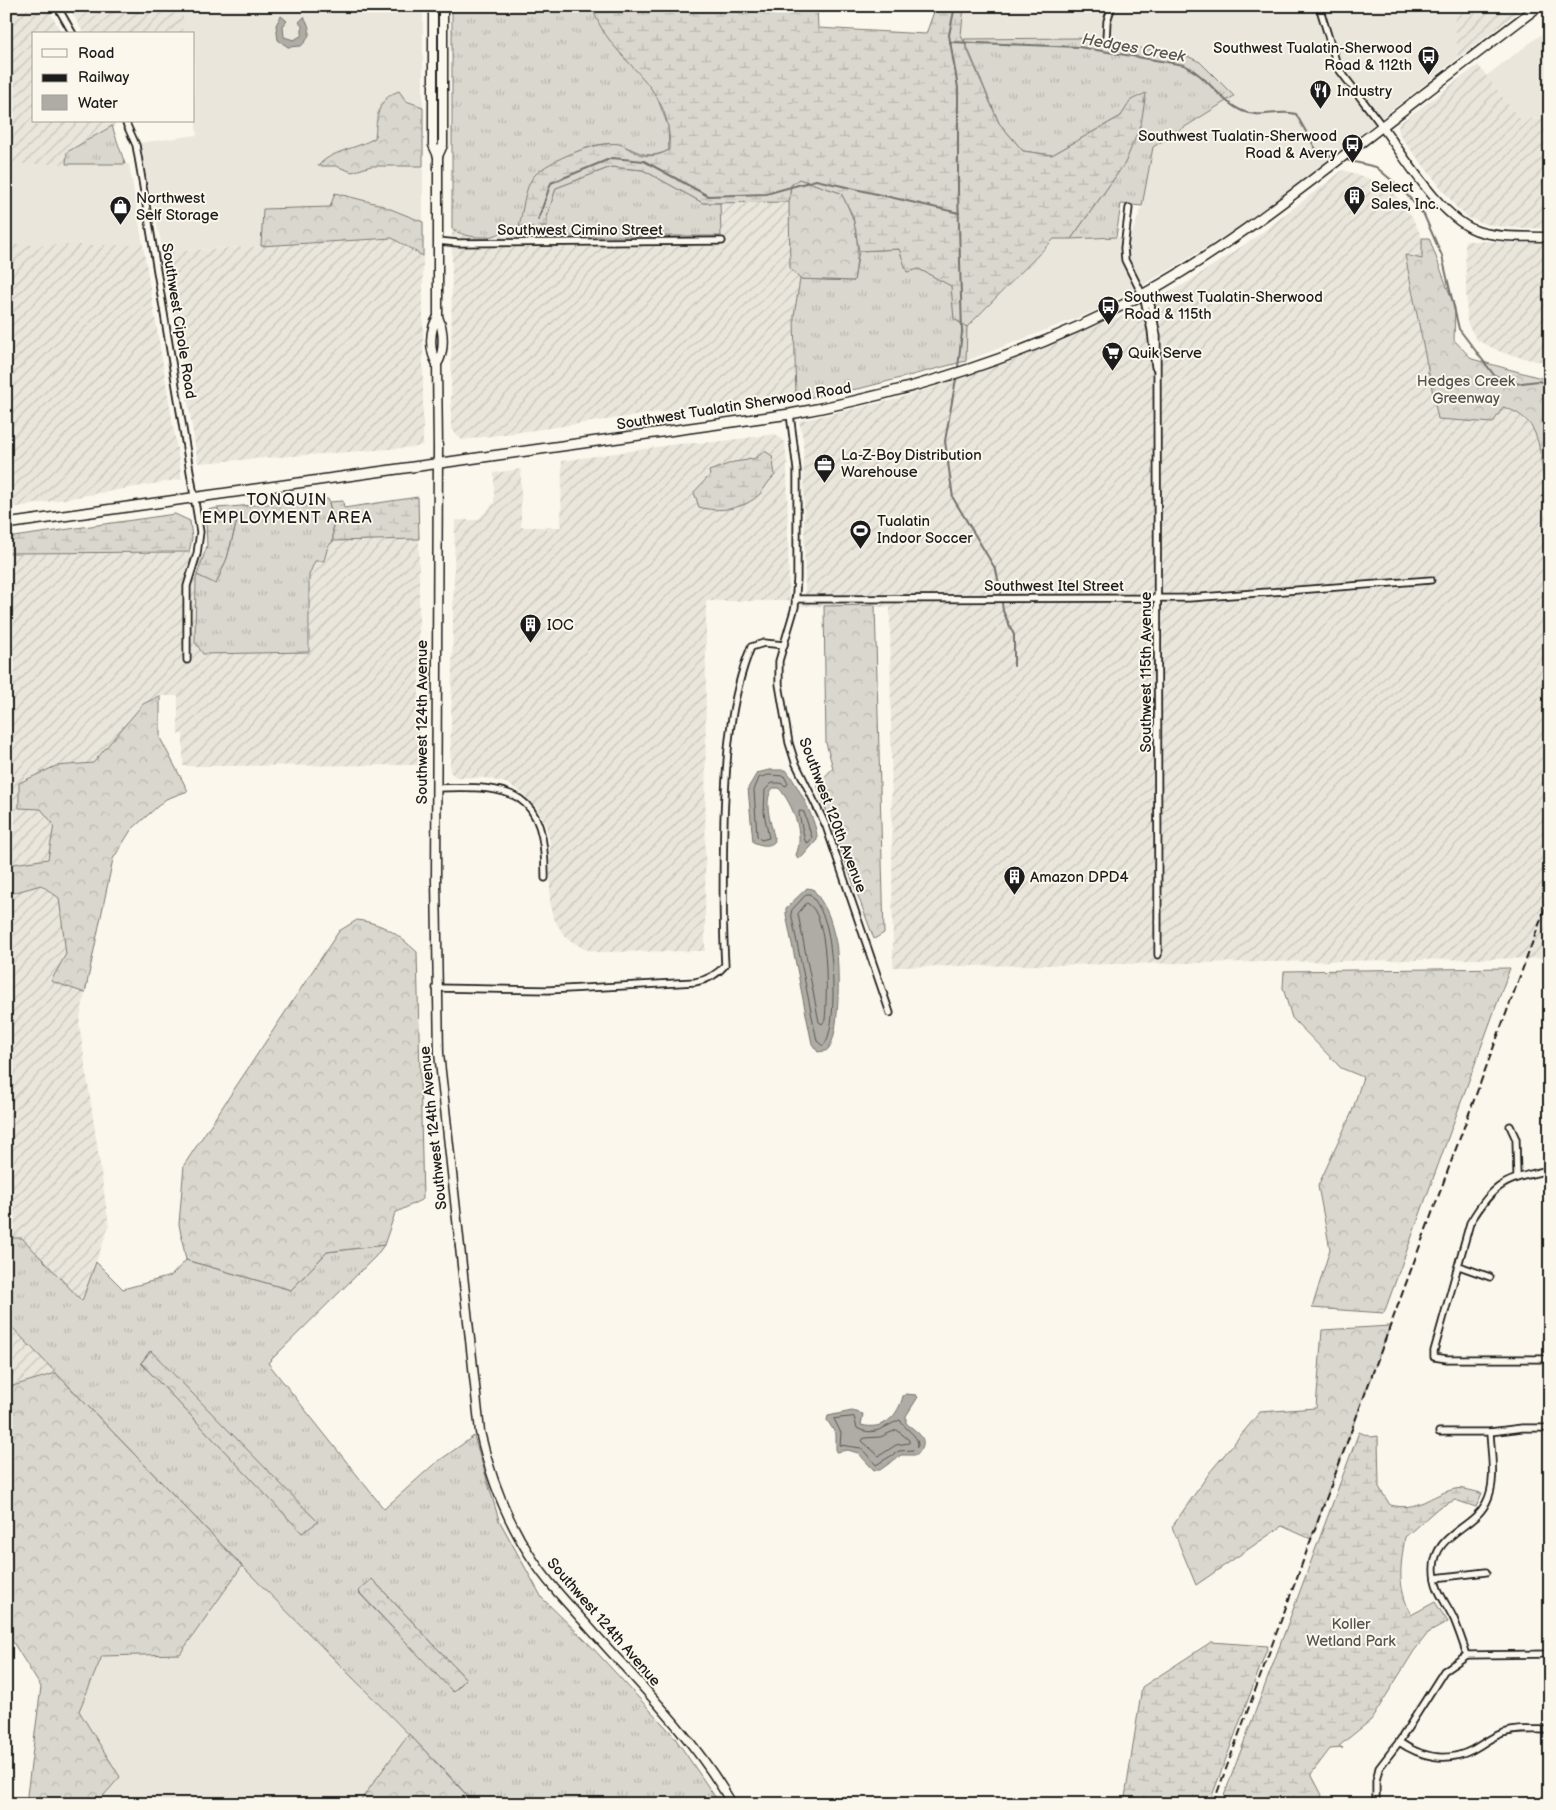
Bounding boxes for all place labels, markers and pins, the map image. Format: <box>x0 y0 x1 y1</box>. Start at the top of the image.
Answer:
place label: Southwest Tualatin-Sherwood Road & 112th <box>1213 39 1412 75</box>
bus stop icon: Southwest Tualatin-Sherwood Road & 112th <box>1416 45 1440 76</box>
restaurant icon: Industry <box>1309 79 1333 110</box>
place label: Industry <box>1337 82 1392 101</box>
place label: Southwest Tualatin-Sherwood Road & Avery <box>1138 127 1337 163</box>
bus stop icon: Southwest Tualatin-Sherwood Road & Avery <box>1341 133 1365 164</box>
place label: Select Sales, Inc. <box>1371 178 1439 214</box>
building icon: Select Sales, Inc. <box>1343 184 1367 215</box>
place label: Northwest Self Storage <box>136 189 219 225</box>
shop icon: Northwest Self Storage <box>108 195 132 226</box>
place label: Southwest Tualatin-Sherwood Road & 115th <box>1124 288 1323 324</box>
bus stop icon: Southwest Tualatin-Sherwood Road & 115th <box>1096 294 1120 325</box>
supermarket icon: Quik Serve <box>1100 341 1124 372</box>
place label: Quik Serve <box>1128 344 1202 363</box>
place label: La-Z-Boy Distribution Warehouse <box>841 446 982 482</box>
office icon: La-Z-Boy Distribution Warehouse <box>813 452 837 483</box>
place label: Tualatin Indoor Soccer <box>877 512 973 548</box>
sports icon: Tualatin Indoor Soccer <box>849 518 873 549</box>
building icon: IOC <box>519 613 543 644</box>
place label: IOC <box>547 616 574 635</box>
building icon: Amazon DPD4 <box>1002 865 1026 896</box>
place label: Amazon DPD4 <box>1030 868 1129 887</box>

